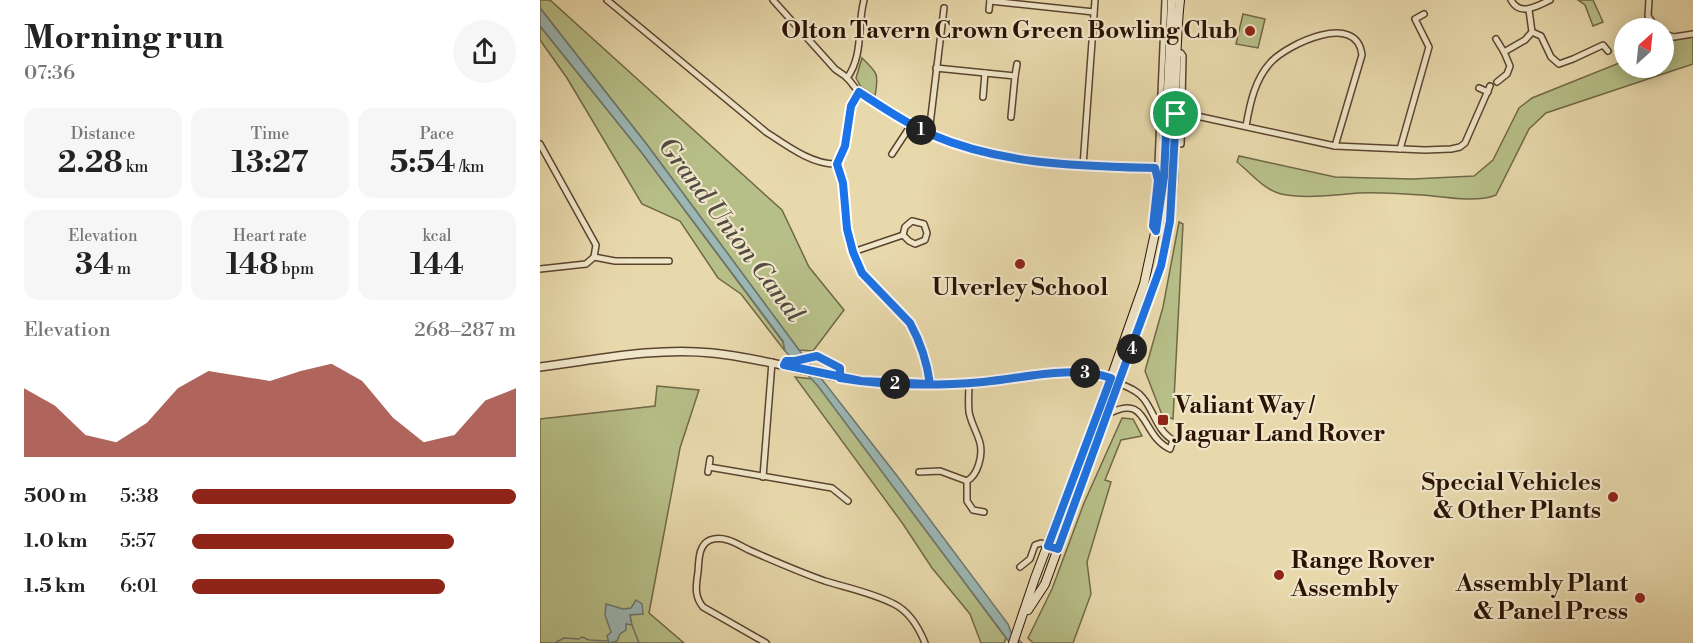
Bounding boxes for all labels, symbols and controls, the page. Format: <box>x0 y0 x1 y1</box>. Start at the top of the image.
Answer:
place label: Olton Tavern Crown Green Bowling Club <box>781 16 1238 46</box>
text: Morning run <box>24 18 224 59</box>
north arrow <box>1614 18 1674 78</box>
map controls <box>1614 18 1674 78</box>
button: share <box>453 20 516 83</box>
marker: Olton Tavern Crown Green Bowling Club <box>1243 24 1257 38</box>
text: 07:36 <box>24 61 75 86</box>
pin <box>1150 88 1201 139</box>
icon: arrive <box>1159 97 1192 130</box>
pin: 1 <box>906 115 936 145</box>
text: 1 <box>917 120 925 140</box>
text: Distance <box>71 124 135 144</box>
text: Time <box>251 124 289 144</box>
text: Pace <box>420 124 454 144</box>
water label: Grand Union Canal <box>651 131 811 329</box>
text: 2.28 <box>58 144 123 182</box>
text: 13:27 <box>232 144 308 182</box>
text: 5:54 <box>390 144 456 182</box>
text: km <box>123 157 148 177</box>
text: /km <box>456 157 484 177</box>
text: Elevation <box>68 226 138 246</box>
text: Heart rate <box>233 226 307 246</box>
text: kcal <box>422 226 452 246</box>
text: 34 <box>75 246 114 284</box>
text: 148 <box>226 246 278 284</box>
text: 144 <box>410 246 464 284</box>
marker: Ulverley School <box>1013 257 1027 271</box>
text: m <box>114 259 131 279</box>
text: bpm <box>278 259 314 279</box>
place label: Ulverley School <box>932 273 1108 303</box>
text: Elevation <box>24 318 111 343</box>
text: 268–287 m <box>414 318 516 343</box>
pin: 4 <box>1117 334 1147 364</box>
text: 4 <box>1127 339 1137 359</box>
pin: 3 <box>1070 358 1100 388</box>
text: 3 <box>1080 363 1090 383</box>
pin: 2 <box>880 369 910 399</box>
text: 2 <box>890 374 900 394</box>
place label: Valiant Way / Jaguar Land Rover <box>1172 391 1385 449</box>
marker: Valiant Way / Jaguar Land Rover <box>1156 413 1170 427</box>
place label: Special Vehicles & Other Plants <box>1421 468 1601 526</box>
text: 500 m <box>24 484 87 509</box>
text: 5:38 <box>120 484 159 509</box>
marker: Special Vehicles & Other Plants <box>1606 490 1620 504</box>
text: 1.0 km <box>24 529 88 554</box>
text: 5:57 <box>120 529 156 554</box>
place label: Range Rover Assembly <box>1290 546 1435 604</box>
marker: Range Rover Assembly <box>1272 568 1286 582</box>
place label: Assembly Plant & Panel Press <box>1455 569 1628 627</box>
text: 1.5 km <box>24 574 85 599</box>
text: 6:01 <box>120 574 158 599</box>
marker: Assembly Plant & Panel Press <box>1633 591 1647 605</box>

